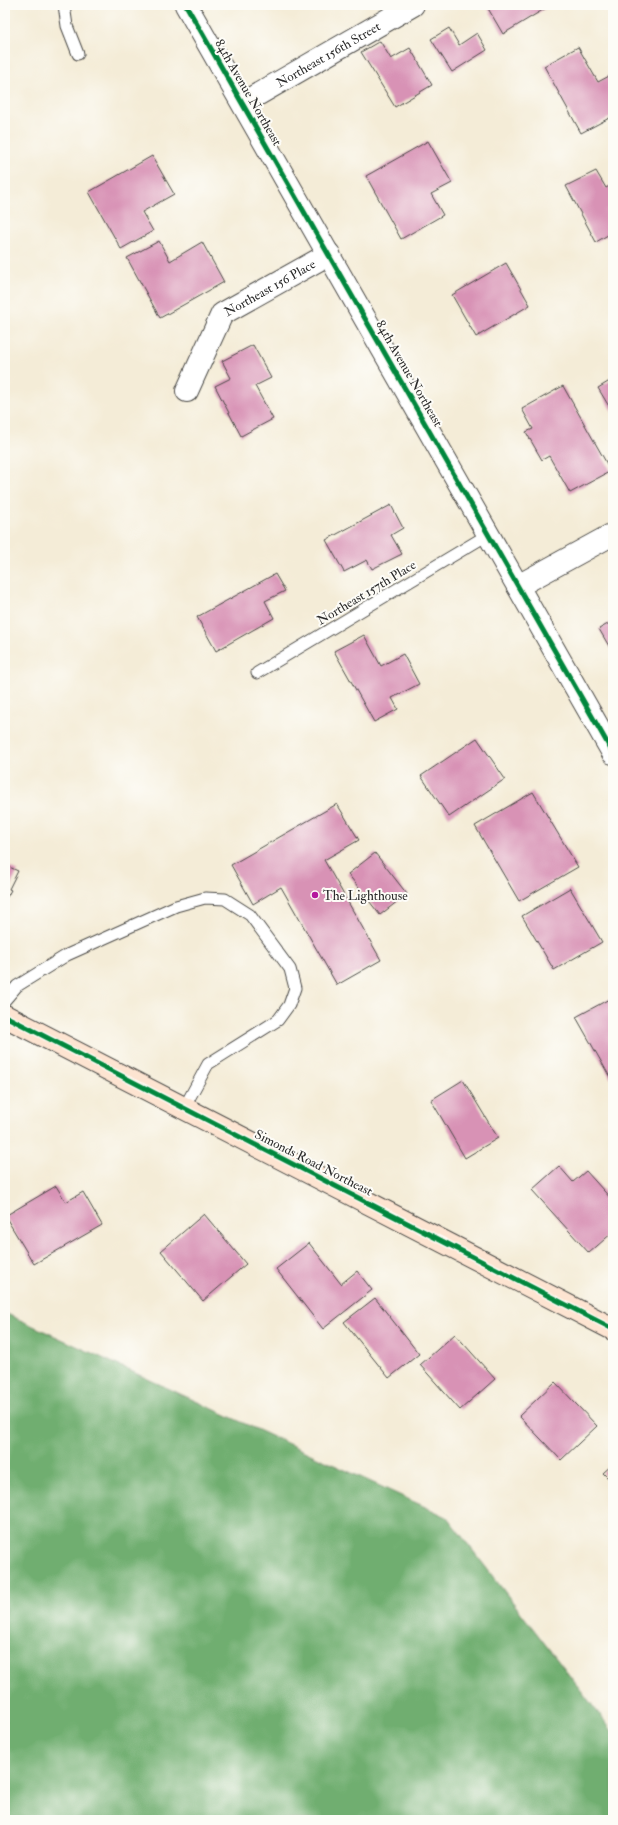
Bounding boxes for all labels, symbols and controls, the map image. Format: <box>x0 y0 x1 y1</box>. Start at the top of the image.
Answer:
street label: Northeast 156th Street <box>273 19 383 91</box>
street label: 84th Avenue Northeast <box>211 36 285 149</box>
street label: Northeast 156 Place <box>221 256 319 320</box>
street label: 84th Avenue Northeast <box>372 317 446 430</box>
street label: Northeast 157th Place <box>314 557 419 629</box>
place label: The Lighthouse <box>323 888 408 904</box>
marker: The Lighthouse <box>310 890 320 900</box>
street label: Simonds Road Northeast <box>252 1126 375 1200</box>

